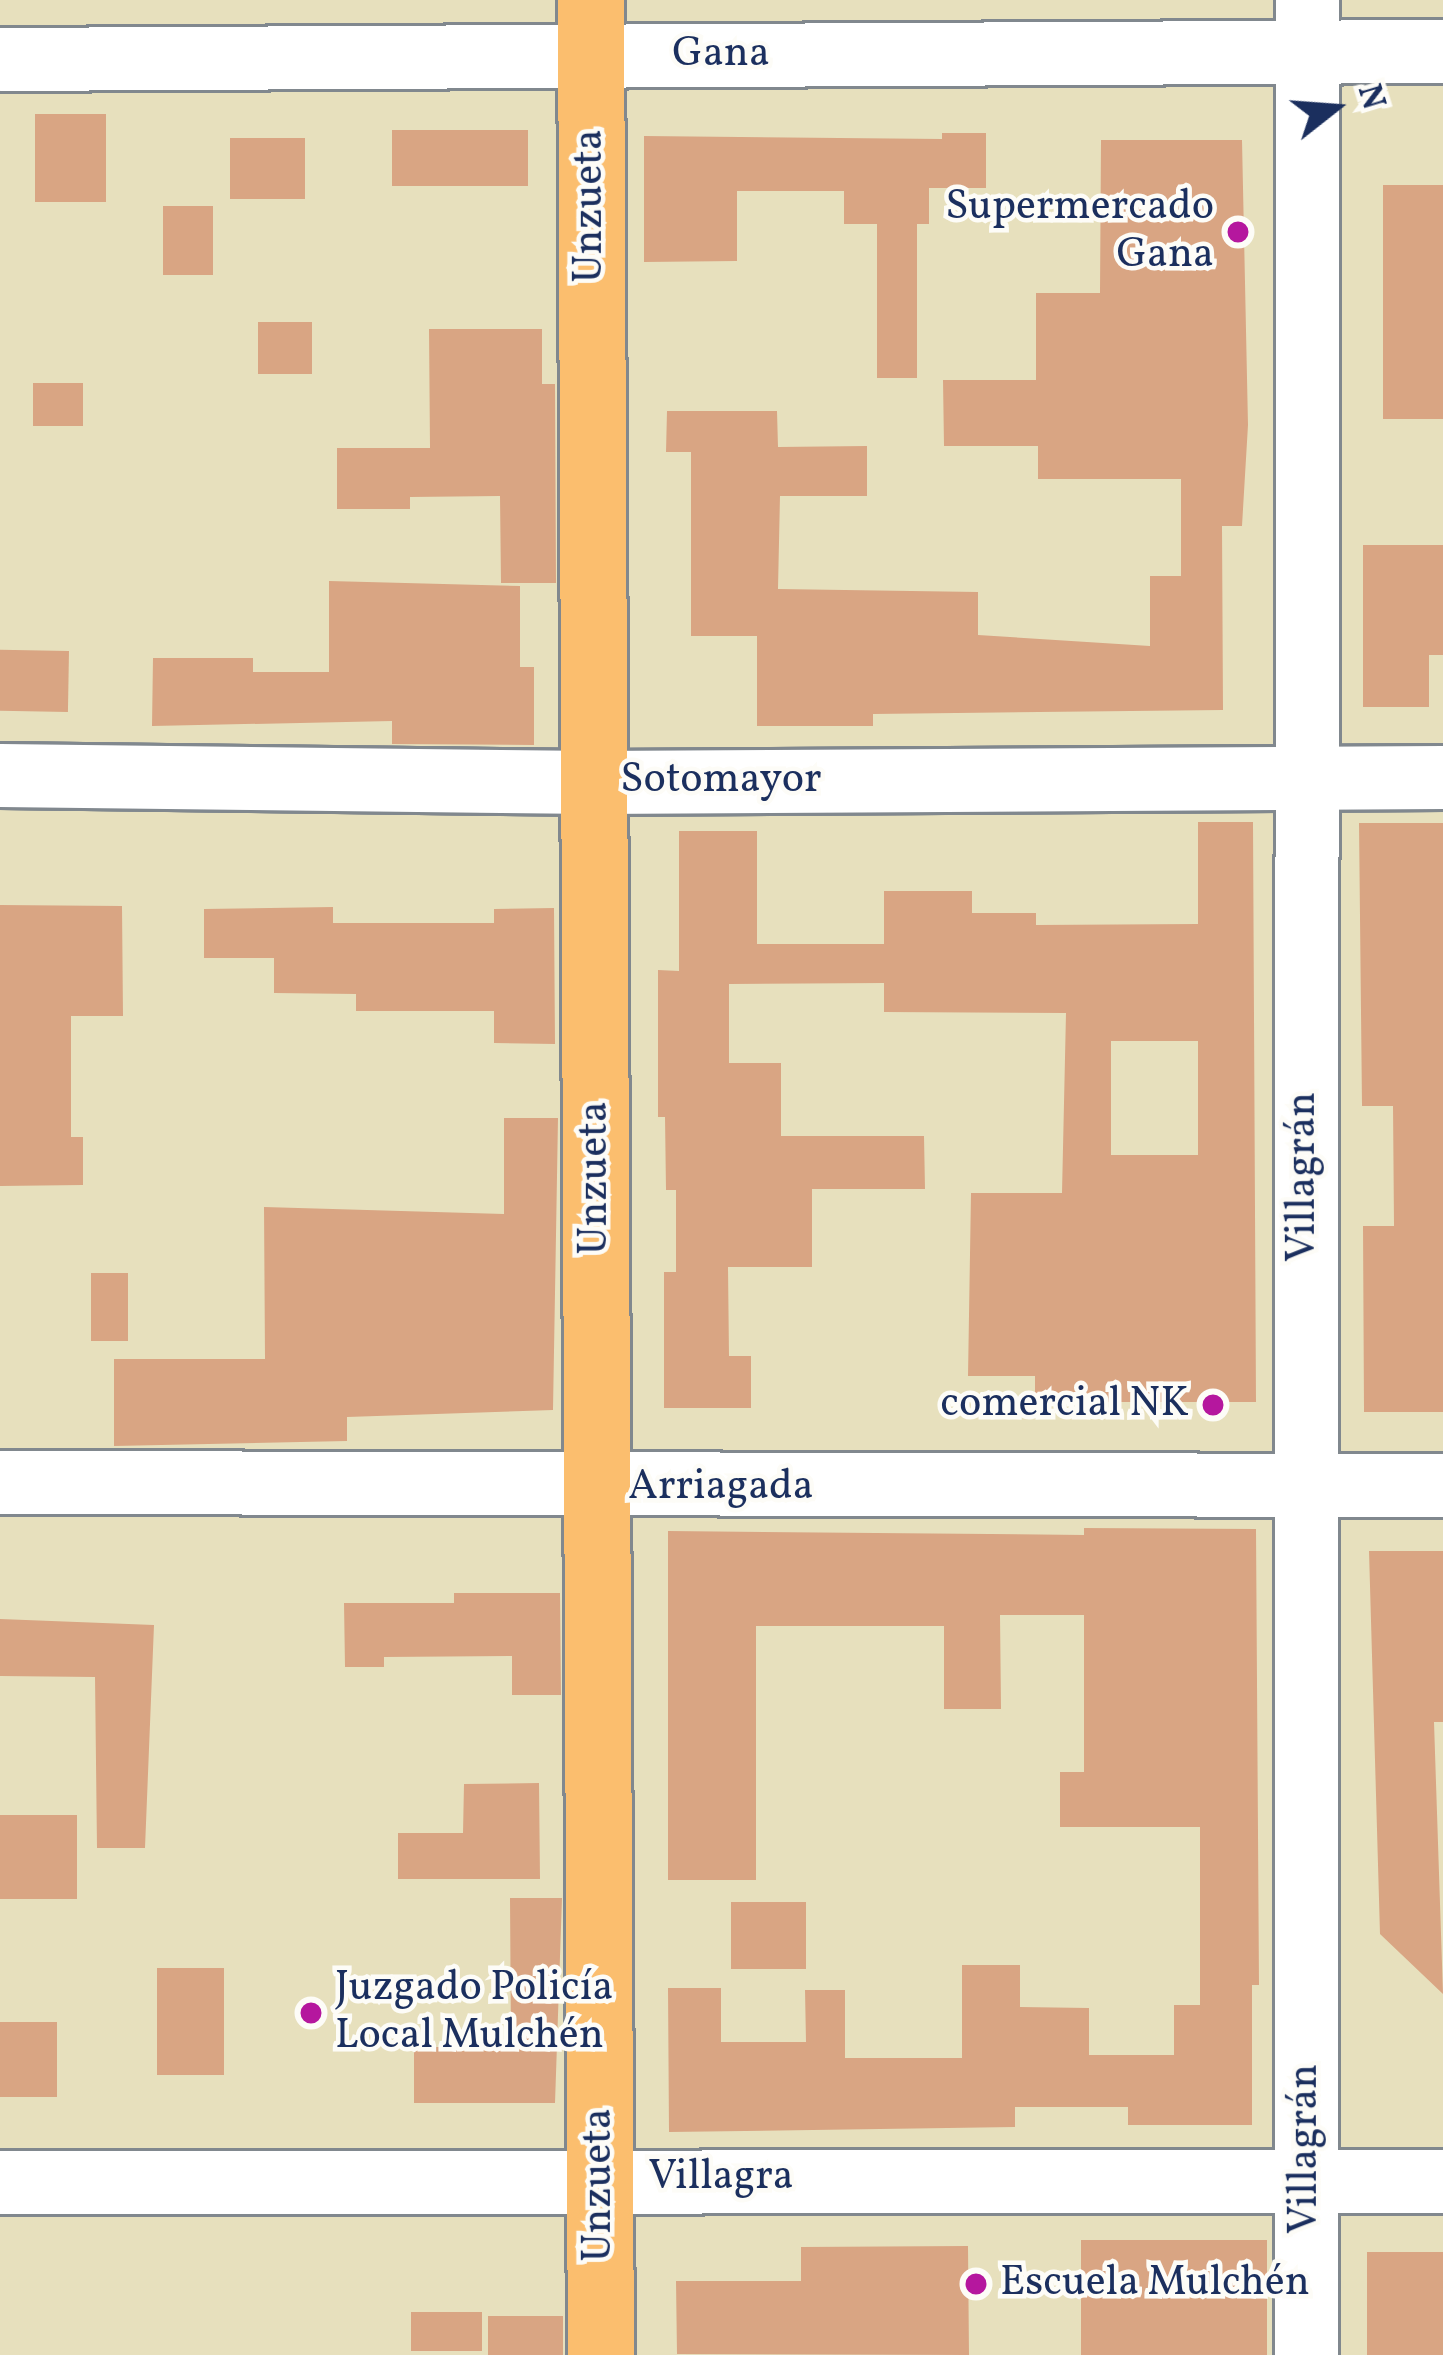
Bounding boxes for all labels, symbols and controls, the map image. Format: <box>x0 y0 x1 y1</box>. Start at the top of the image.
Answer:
street label: Gana <box>672 30 770 80</box>
north arrow <box>1275 48 1395 168</box>
text: N <box>1344 79 1395 116</box>
street label: Unzueta <box>566 129 616 283</box>
place label: Supermercado Gana <box>945 183 1214 282</box>
marker: Supermercado Gana <box>1225 219 1251 245</box>
street label: Sotomayor <box>620 756 822 806</box>
street label: Villagrán <box>1279 1092 1329 1262</box>
street label: Unzueta <box>571 1101 621 1255</box>
place label: comercial NK <box>940 1380 1189 1430</box>
marker: comercial NK <box>1200 1392 1226 1418</box>
street label: Arriagada <box>628 1463 814 1513</box>
place label: Juzgado Policía Local Mulchén <box>335 1964 613 2062</box>
marker: Juzgado Policía Local Mulchén <box>298 2000 324 2026</box>
street label: Villagrán <box>1281 2064 1331 2234</box>
street label: Unzueta <box>575 2108 625 2262</box>
street label: Villagra <box>648 2153 794 2203</box>
place label: Escuela Mulchén <box>1000 2259 1310 2309</box>
marker: Escuela Mulchén <box>963 2271 989 2297</box>

